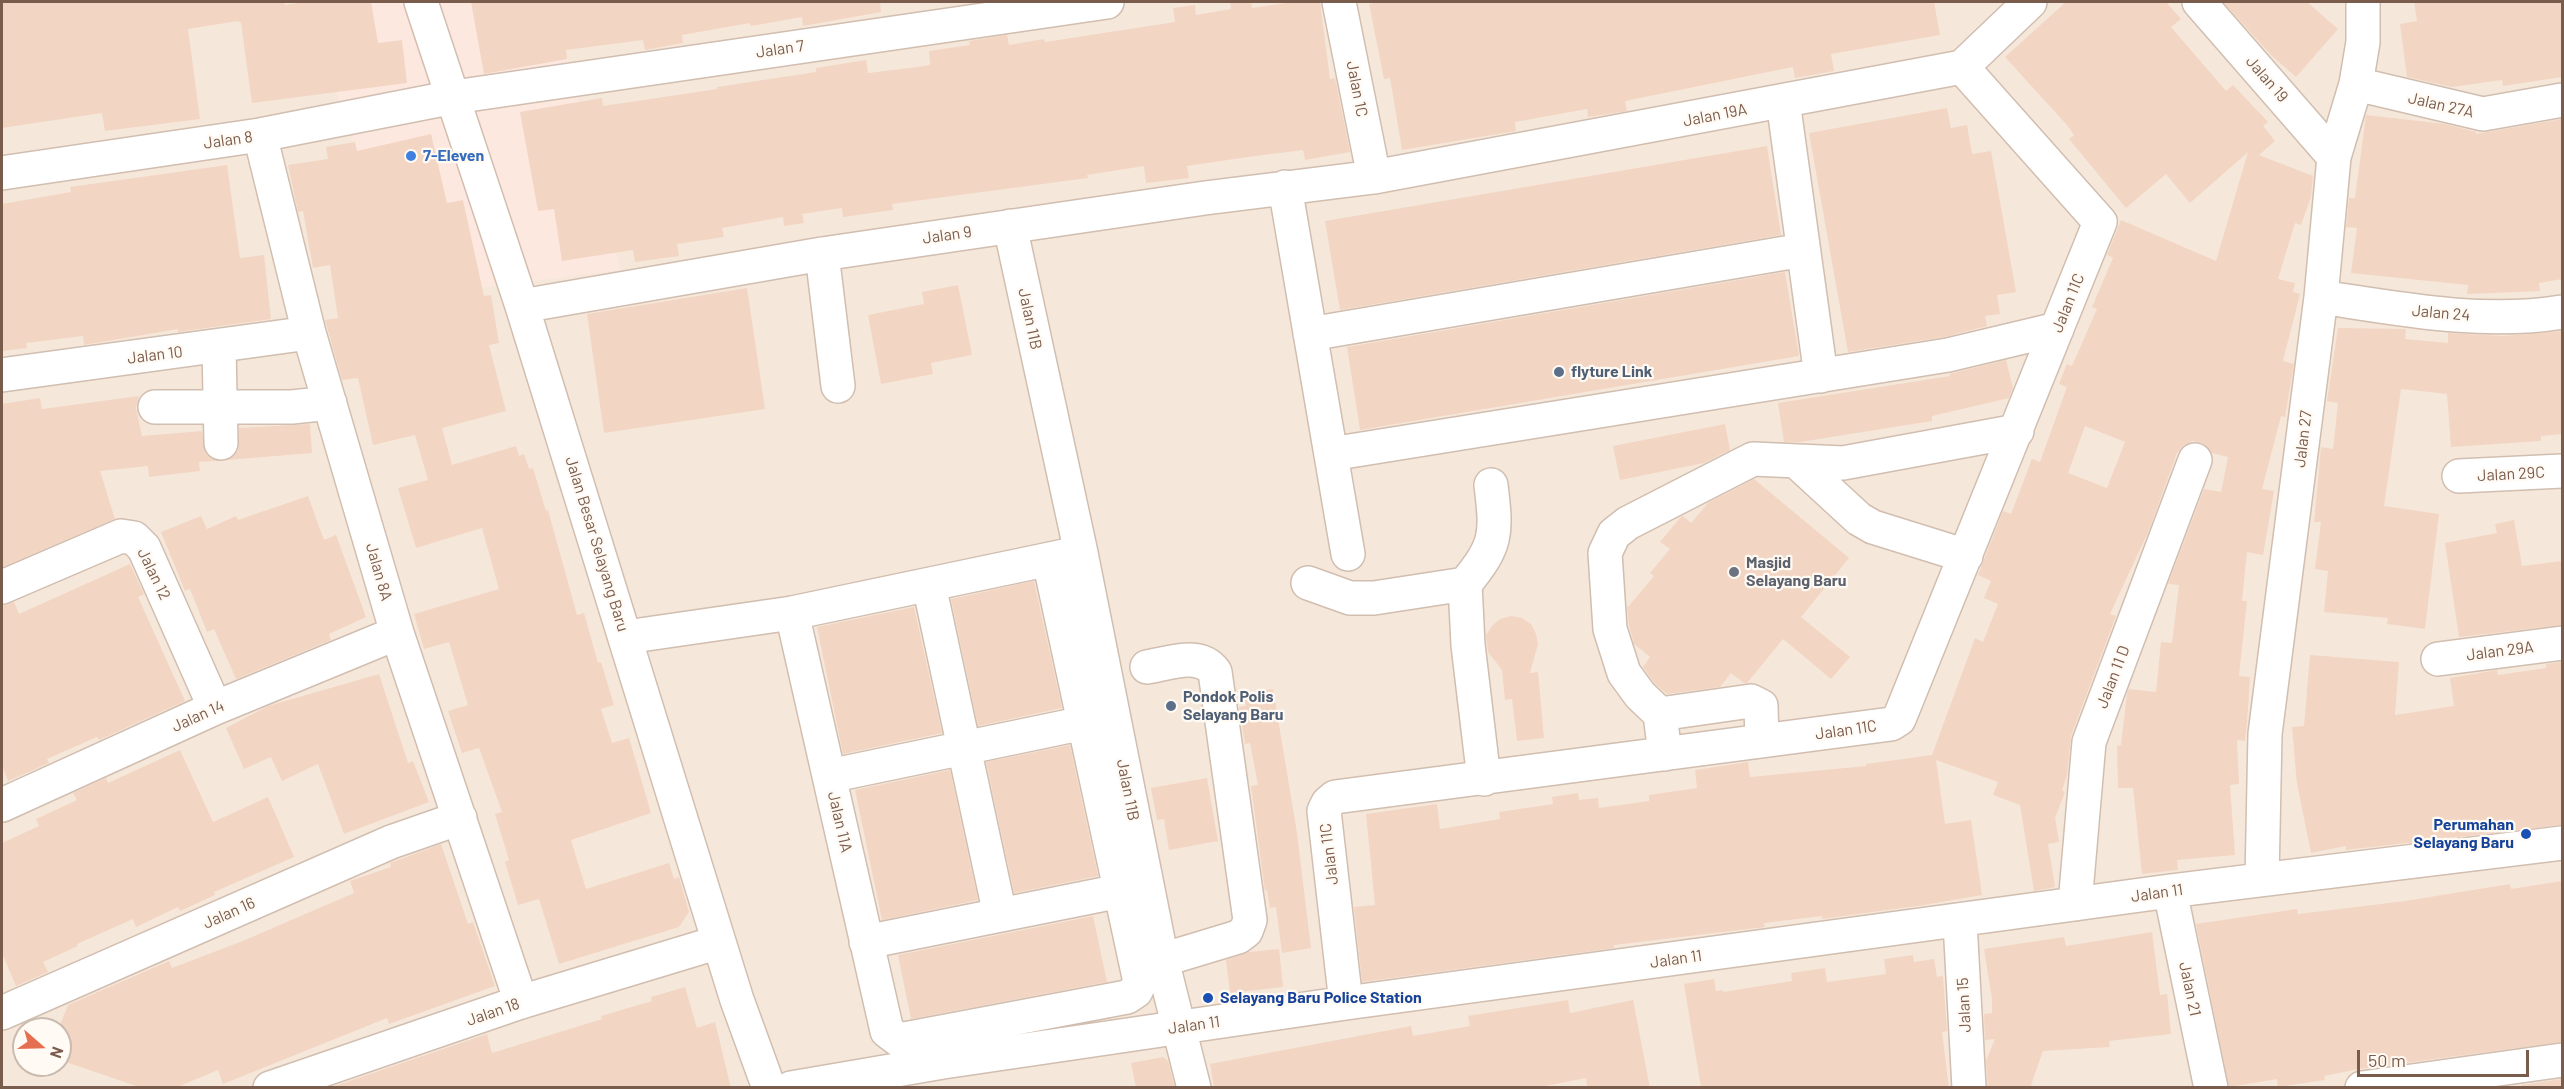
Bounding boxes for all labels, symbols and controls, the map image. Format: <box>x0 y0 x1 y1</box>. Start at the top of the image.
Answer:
street label: Jalan 7 <box>755 36 805 62</box>
street label: Jalan 19 <box>2242 52 2292 106</box>
street label: Jalan 1C <box>1342 59 1372 119</box>
street label: Jalan 27A <box>2406 88 2476 122</box>
street label: Jalan 19A <box>1681 99 1749 131</box>
street label: Jalan 8 <box>202 127 254 153</box>
place label: 7-Eleven <box>423 146 484 166</box>
marker: 7-Eleven <box>404 149 418 163</box>
street label: Jalan 9 <box>921 222 973 248</box>
street label: Jalan 11C <box>2047 271 2089 335</box>
street label: Jalan 11B <box>1014 287 1046 351</box>
street label: Jalan 24 <box>2411 301 2471 325</box>
street label: Jalan 10 <box>126 342 184 368</box>
place label: flyture Link <box>1571 362 1652 382</box>
marker: flyture Link <box>1552 365 1566 379</box>
street label: Jalan 27 <box>2290 409 2316 469</box>
street label: Jalan Besar Selayang Baru <box>561 454 633 634</box>
street label: Jalan 29C <box>2477 463 2545 485</box>
street label: Jalan 8A <box>362 541 396 603</box>
street label: Jalan 12 <box>133 545 175 603</box>
place label: Masjid Selayang Baru <box>1746 553 1846 591</box>
marker: Masjid Selayang Baru <box>1727 565 1741 579</box>
street label: Jalan 29A <box>2465 637 2535 665</box>
street label: Jalan 11 D <box>2092 643 2134 711</box>
place label: Pondok Polis Selayang Baru <box>1183 687 1283 725</box>
street label: Jalan 14 <box>169 696 227 736</box>
marker: Pondok Polis Selayang Baru <box>1164 699 1178 713</box>
street label: Jalan 11C <box>1814 716 1878 744</box>
street label: Jalan 11B <box>1113 758 1143 822</box>
street label: Jalan 11A <box>824 790 856 854</box>
place label: Perumahan Selayang Baru <box>2414 815 2514 853</box>
street label: Jalan 11C <box>1316 822 1342 886</box>
marker: Perumahan Selayang Baru <box>2519 827 2533 841</box>
street label: Jalan 11 <box>2130 880 2184 906</box>
street label: Jalan 16 <box>200 893 258 933</box>
street label: Jalan 11 <box>1649 946 1703 972</box>
street label: Jalan 21 <box>2175 960 2205 1018</box>
street label: Jalan 15 <box>1953 977 1975 1033</box>
place label: Selayang Baru Police Station <box>1220 988 1422 1008</box>
marker: Selayang Baru Police Station <box>1201 991 1215 1005</box>
street label: Jalan 18 <box>464 994 522 1030</box>
street label: Jalan 11 <box>1167 1012 1221 1038</box>
north arrow <box>12 1017 72 1077</box>
scale bar <box>2360 1038 2532 1076</box>
text: N <box>47 1044 68 1061</box>
text: 50 m <box>2368 1049 2406 1071</box>

